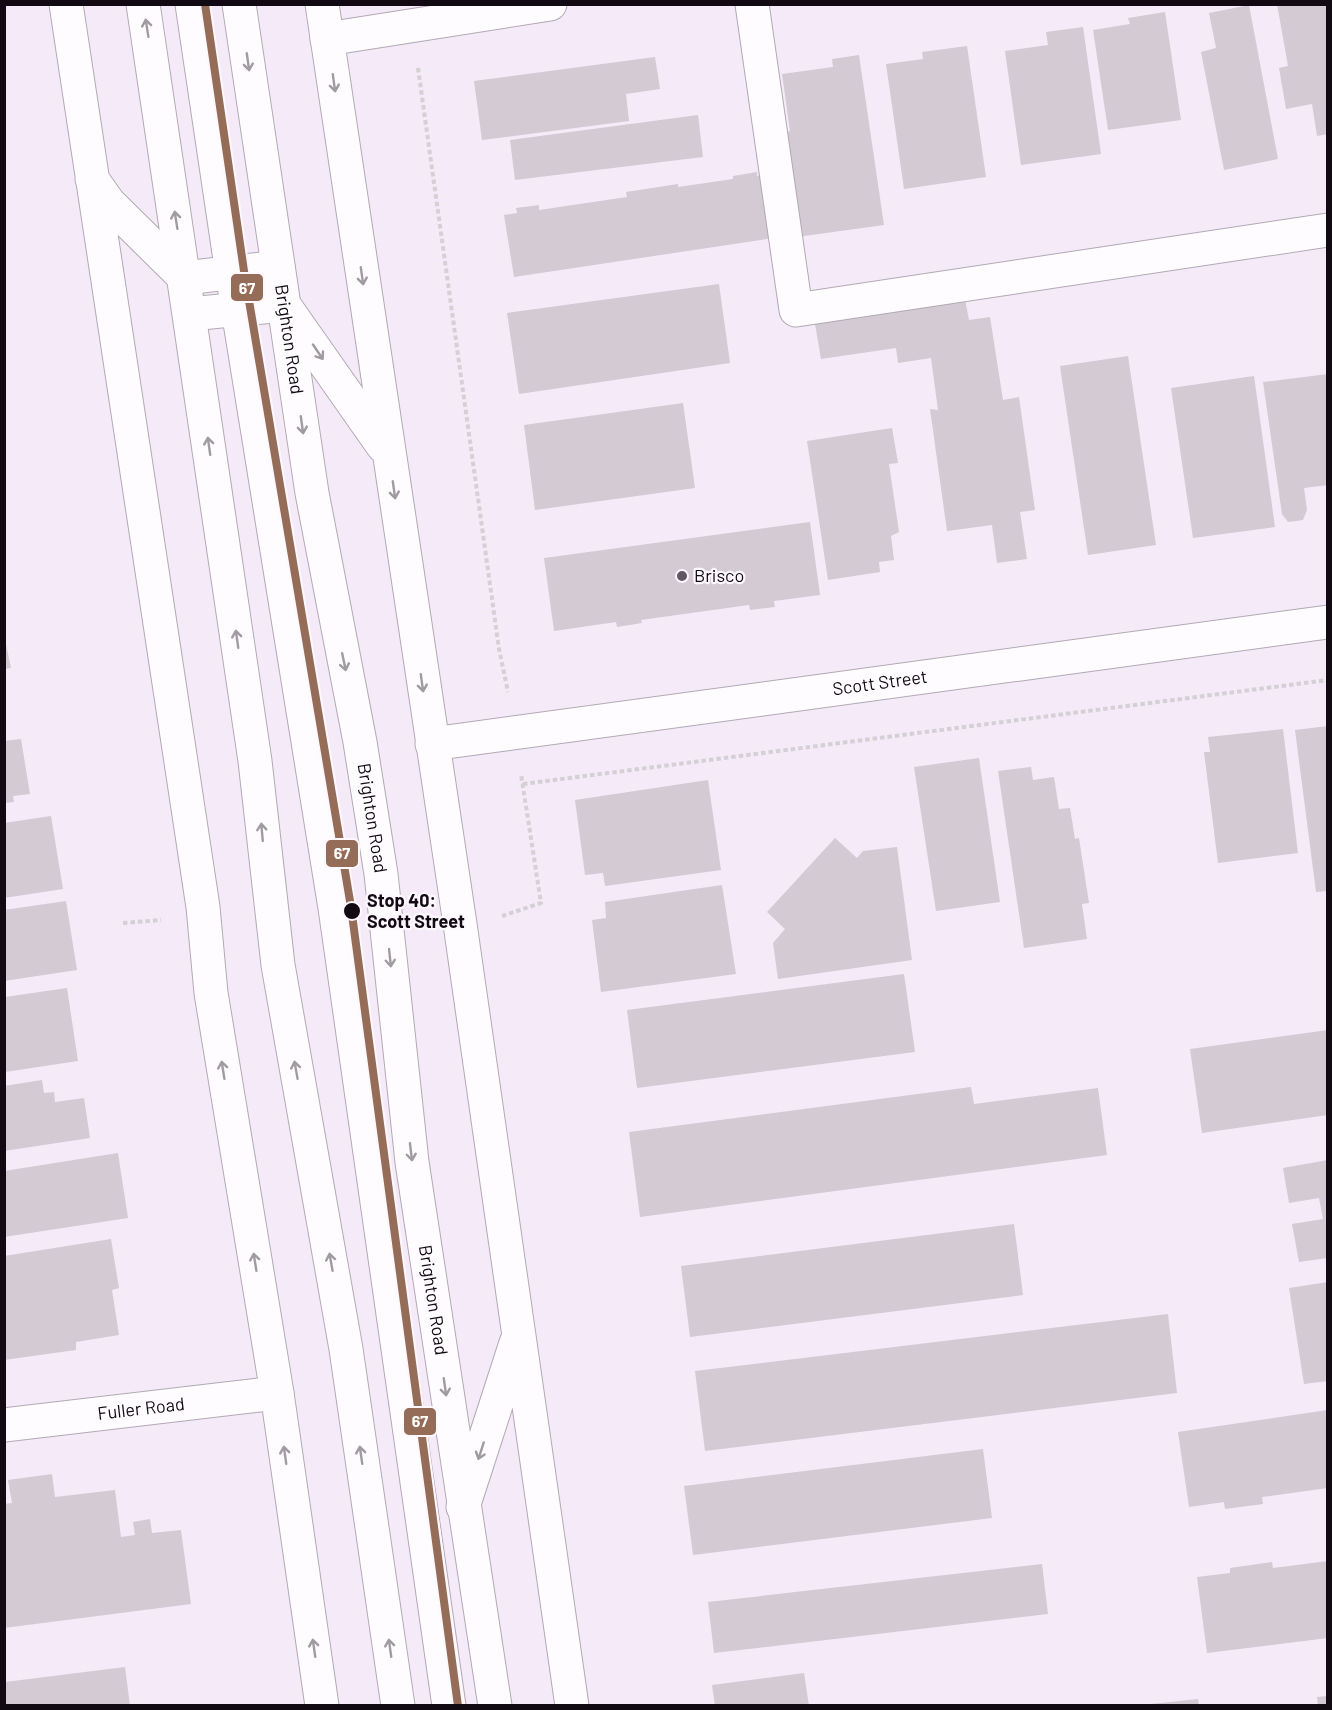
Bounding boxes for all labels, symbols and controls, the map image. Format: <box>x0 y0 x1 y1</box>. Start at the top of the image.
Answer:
one-way arrow <box>141 18 152 38</box>
one-way arrow <box>242 52 253 72</box>
one-way arrow <box>328 73 339 93</box>
one-way arrow <box>170 211 181 231</box>
one-way arrow <box>357 266 368 285</box>
line badge: 67 <box>230 273 264 302</box>
text: 67 <box>239 278 255 297</box>
street label: Brighton Road <box>271 283 309 396</box>
one-way arrow <box>312 344 324 360</box>
one-way arrow <box>297 414 308 434</box>
one-way arrow <box>204 436 215 456</box>
one-way arrow <box>388 479 399 499</box>
place label: Brisco <box>694 564 744 586</box>
marker: Brisco <box>675 569 689 583</box>
one-way arrow <box>232 629 243 649</box>
one-way arrow <box>339 652 351 671</box>
street label: Scott Street <box>831 665 929 699</box>
one-way arrow <box>417 672 428 692</box>
street label: Brighton Road <box>353 761 393 874</box>
one-way arrow <box>256 823 267 843</box>
line badge: 67 <box>325 839 359 868</box>
text: 67 <box>334 843 350 862</box>
place label: Stop 40: Scott Street <box>367 889 465 932</box>
marker: Stop 40: Scott Street <box>342 901 362 921</box>
one-way arrow <box>385 948 396 968</box>
one-way arrow <box>218 1060 229 1080</box>
one-way arrow <box>291 1061 302 1081</box>
one-way arrow <box>406 1142 417 1162</box>
street label: Brighton Road <box>415 1243 453 1356</box>
one-way arrow <box>249 1253 260 1272</box>
one-way arrow <box>325 1253 336 1272</box>
one-way arrow <box>440 1376 451 1396</box>
street label: Fuller Road <box>96 1392 186 1424</box>
line badge: 67 <box>403 1407 437 1436</box>
text: 67 <box>412 1411 428 1430</box>
one-way arrow <box>475 1441 486 1460</box>
one-way arrow <box>280 1445 291 1465</box>
one-way arrow <box>356 1445 367 1465</box>
one-way arrow <box>308 1638 319 1658</box>
one-way arrow <box>384 1638 395 1658</box>

